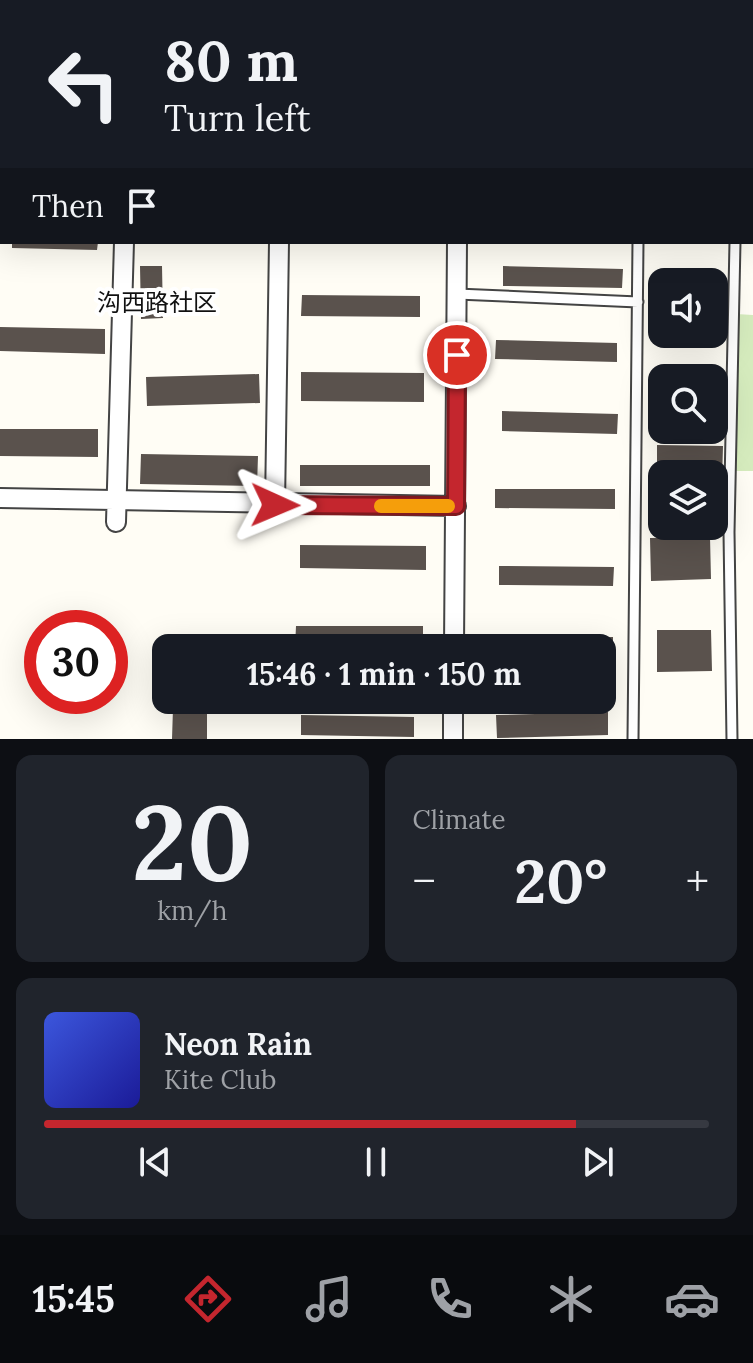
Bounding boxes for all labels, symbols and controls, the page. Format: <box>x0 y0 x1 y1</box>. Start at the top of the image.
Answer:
text: 80 m <box>164 25 298 96</box>
icon: left <box>32 32 136 136</box>
text: Turn left <box>164 95 311 141</box>
icon: arrive <box>120 184 164 228</box>
text: Then <box>32 187 104 225</box>
map controls <box>648 268 728 540</box>
button: sound <box>648 268 728 348</box>
district label: 沟西路社区 <box>97 287 217 318</box>
pin <box>423 321 491 389</box>
icon: arrive <box>435 333 479 377</box>
button: search <box>648 364 728 444</box>
button: layers <box>648 460 728 540</box>
position arrow <box>233 463 317 547</box>
speed limit sign: 30 <box>24 610 128 714</box>
text: 15:46 · 1 min · 150 m <box>247 655 521 693</box>
text: 20 <box>131 775 253 908</box>
text: Climate <box>413 803 506 836</box>
text: 20° <box>514 843 607 919</box>
text: − <box>413 853 436 909</box>
text: + <box>686 853 709 909</box>
text: km/h <box>157 894 227 927</box>
text: Neon Rain <box>164 1025 312 1063</box>
text: Kite Club <box>164 1063 276 1096</box>
icon: previous <box>133 1140 177 1184</box>
icon: pause <box>354 1140 398 1184</box>
icon: next <box>576 1140 620 1184</box>
icon: directions <box>180 1271 236 1327</box>
icon: music <box>301 1271 357 1327</box>
icon: phone <box>422 1271 478 1327</box>
icon: climate <box>543 1271 599 1327</box>
icon: car <box>664 1271 720 1327</box>
text: 15:45 <box>33 1276 115 1322</box>

